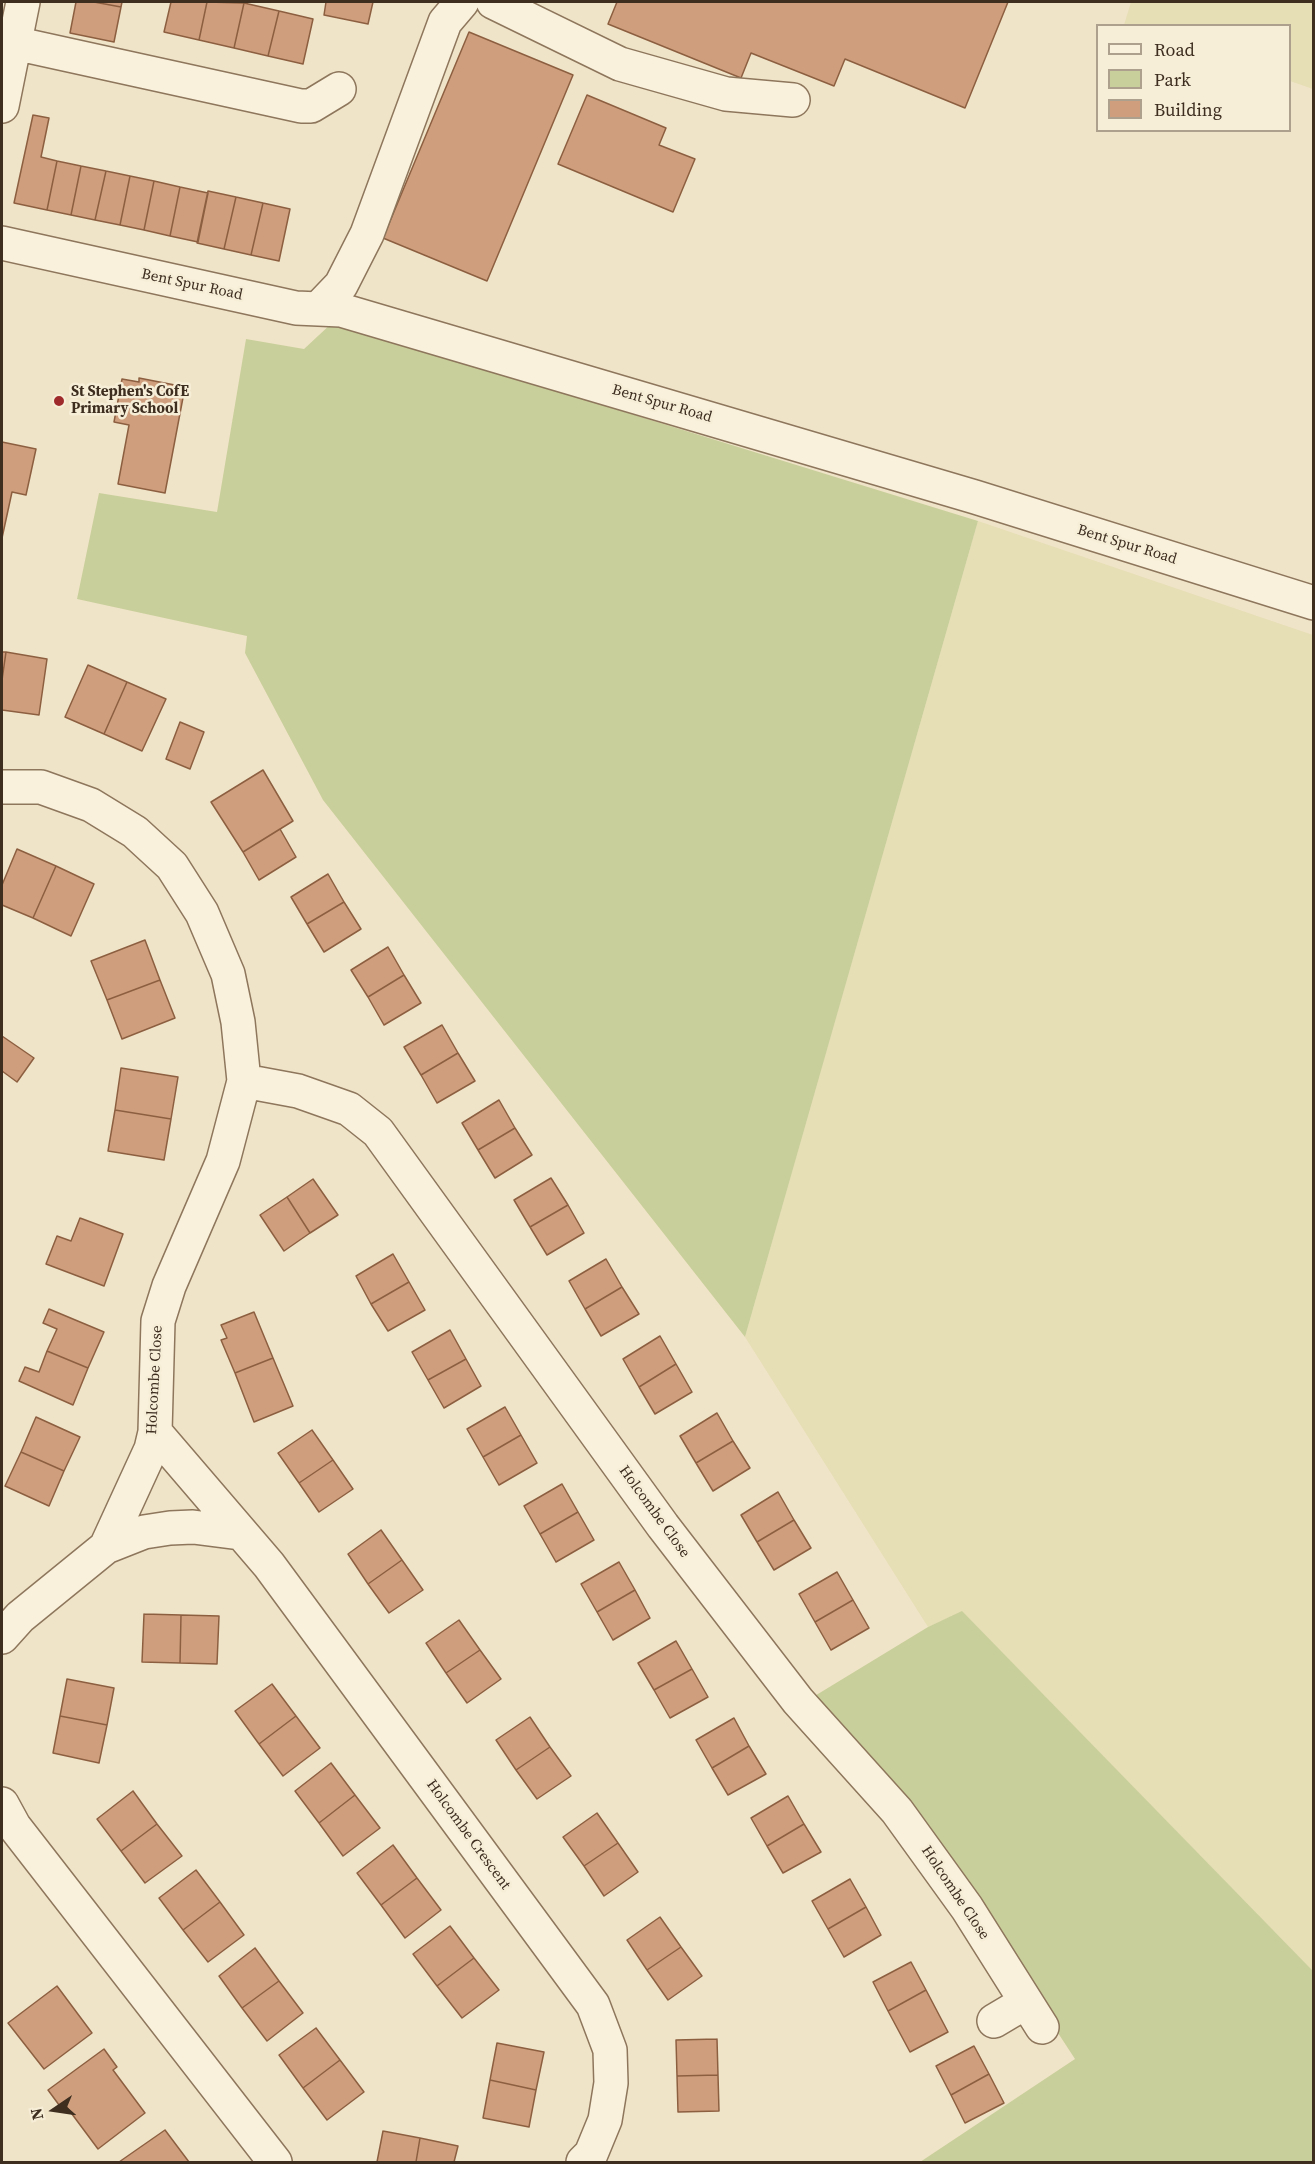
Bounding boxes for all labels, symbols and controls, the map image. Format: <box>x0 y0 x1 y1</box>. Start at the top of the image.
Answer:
legend <box>1096 24 1291 132</box>
text: Road <box>1154 37 1195 62</box>
text: Park <box>1154 67 1191 92</box>
text: Building <box>1154 97 1222 122</box>
street label: Bent Spur Road <box>140 265 244 305</box>
street label: Bent Spur Road <box>610 381 714 427</box>
place label: St Stephen's CofE Primary School <box>71 383 189 418</box>
marker: St Stephen's CofE Primary School <box>52 394 66 408</box>
street label: Bent Spur Road <box>1075 521 1179 569</box>
street label: Holcombe Close <box>143 1325 167 1435</box>
street label: Holcombe Close <box>615 1463 693 1561</box>
street label: Holcombe Crescent <box>422 1776 514 1894</box>
street label: Holcombe Close <box>917 1843 993 1943</box>
north arrow <box>24 2080 84 2140</box>
text: N <box>24 2106 48 2122</box>

